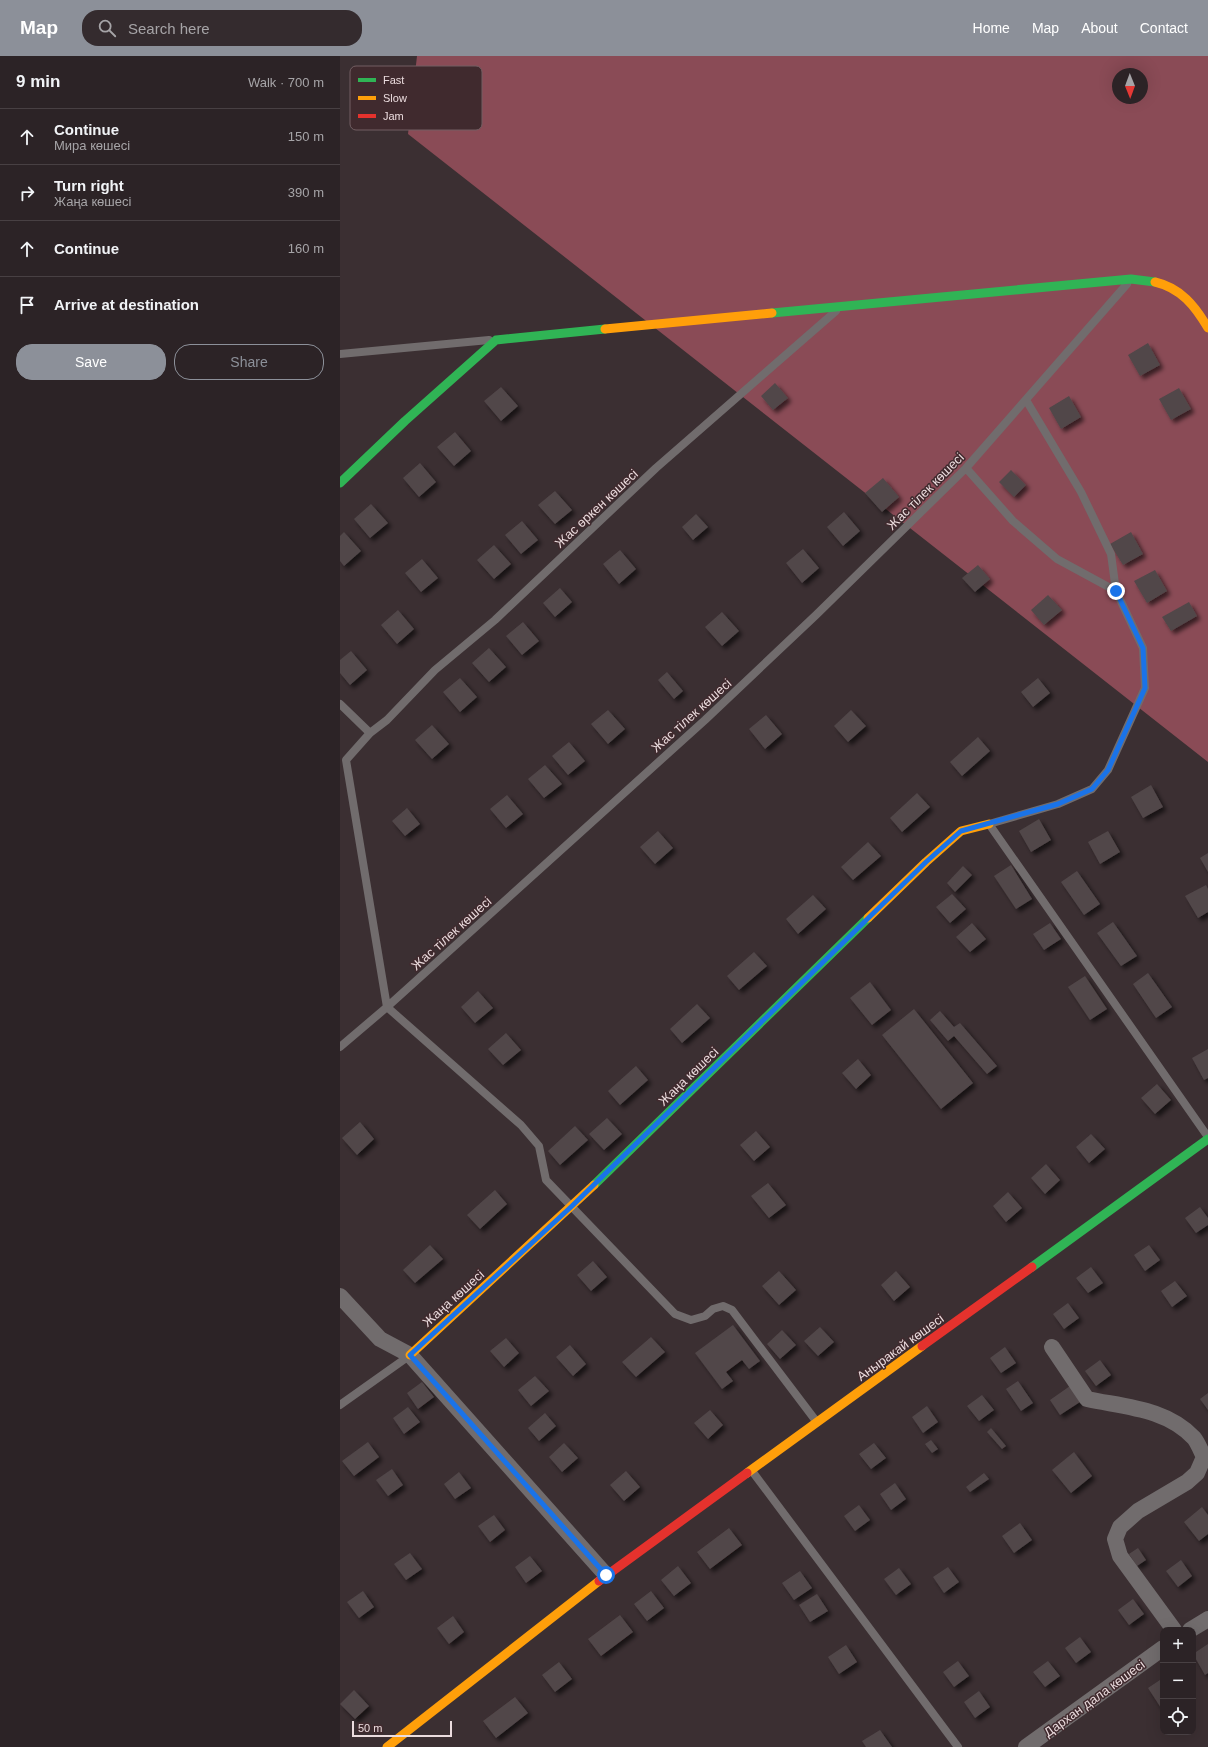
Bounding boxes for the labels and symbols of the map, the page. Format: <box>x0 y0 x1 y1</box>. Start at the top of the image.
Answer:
legend <box>350 66 482 130</box>
north arrow <box>1112 68 1148 104</box>
text: Fast <box>383 74 404 86</box>
text: Slow <box>383 92 407 104</box>
text: Jam <box>383 110 404 122</box>
street label: Жас тілек көшесі <box>884 450 967 533</box>
street label: Жас өркен көшесі <box>552 466 641 551</box>
route end <box>1107 582 1125 600</box>
street label: Жас тілек көшесі <box>648 675 734 755</box>
street label: Жас тілек көшесі <box>408 893 494 973</box>
street label: Жаңа көшесі <box>655 1044 721 1109</box>
street label: Жаңа көшесі <box>420 1267 487 1330</box>
street label: Аныракай көшесі <box>854 1311 947 1384</box>
route start <box>597 1566 615 1584</box>
street label: Дархан дала көшесі <box>1041 1657 1148 1740</box>
scale bar <box>352 1719 452 1738</box>

